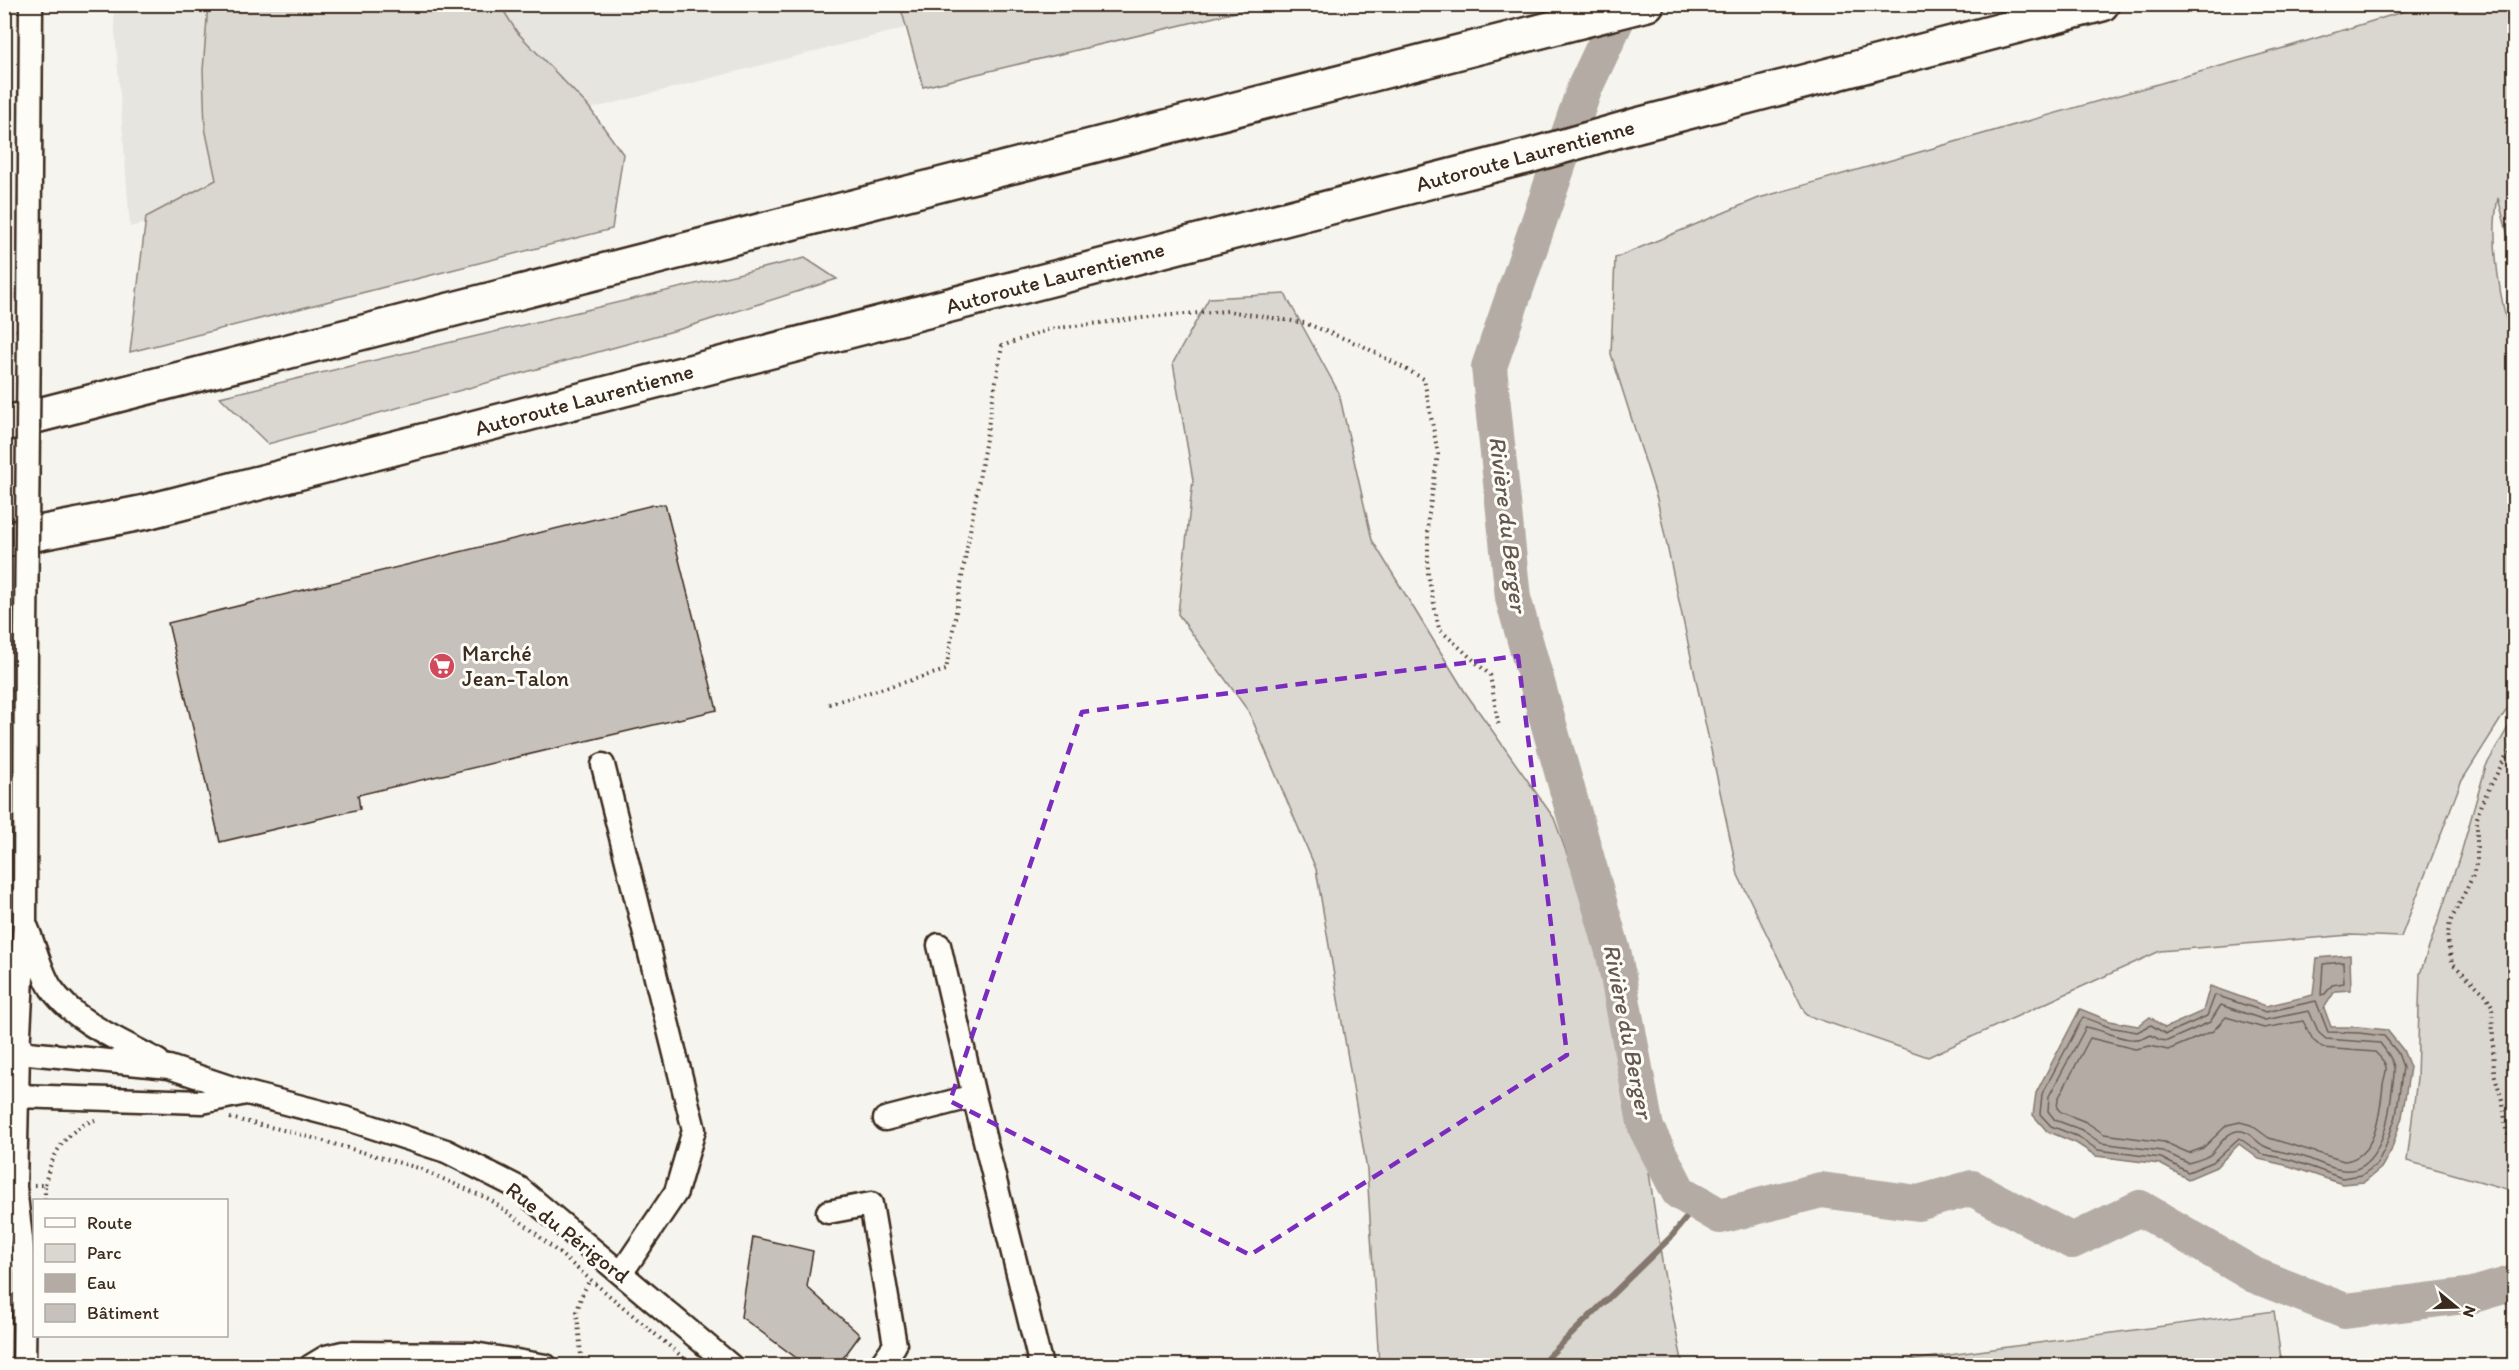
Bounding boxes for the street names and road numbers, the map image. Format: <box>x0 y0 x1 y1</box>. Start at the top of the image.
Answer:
street label: Autoroute Laurentienne <box>1413 113 1637 198</box>
street label: Autoroute Laurentienne <box>943 235 1167 320</box>
street label: Autoroute Laurentienne <box>472 357 696 442</box>
street label: Rue du Périgord <box>500 1176 635 1289</box>

